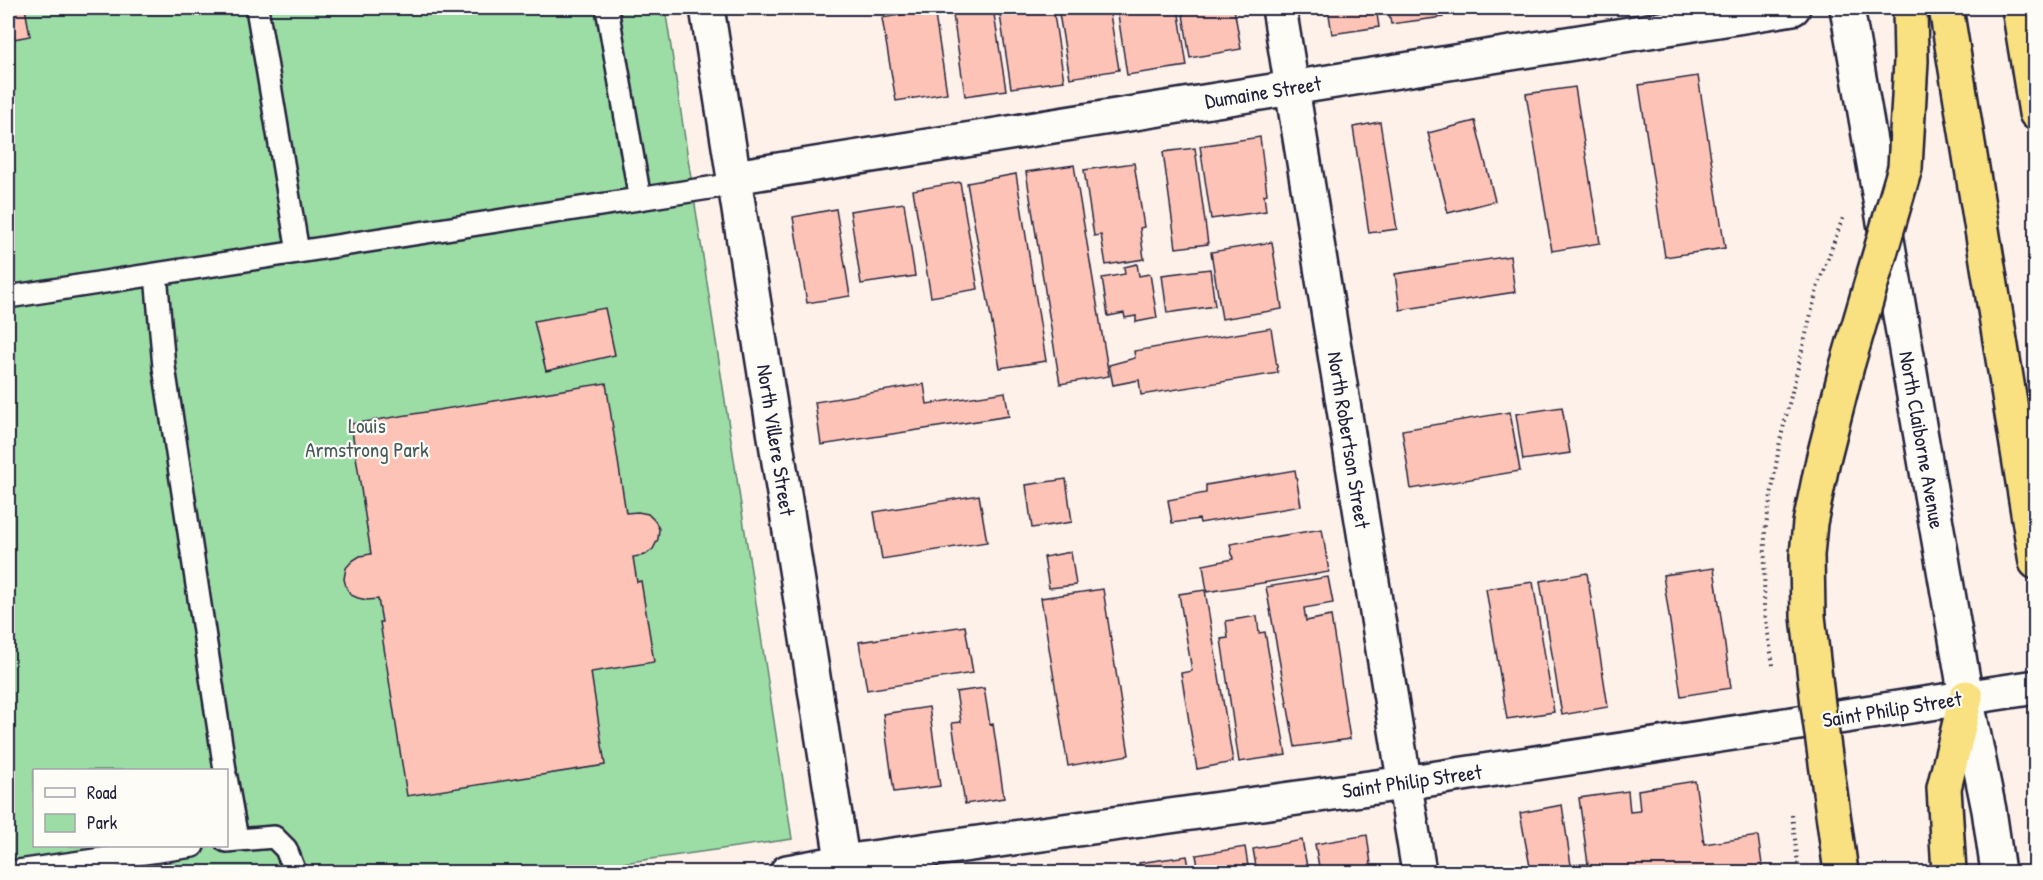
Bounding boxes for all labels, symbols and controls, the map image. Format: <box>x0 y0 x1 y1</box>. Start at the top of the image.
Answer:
street label: Dumaine Street <box>1203 68 1324 115</box>
street label: North Robertson Street <box>1321 349 1377 531</box>
street label: North Claiborne Avenue <box>1892 349 1952 531</box>
street label: North Villere Street <box>750 362 802 518</box>
park label: Louis Armstrong Park <box>305 411 429 464</box>
street label: Saint Philip Street <box>1820 684 1965 734</box>
street label: Saint Philip Street <box>1340 757 1484 805</box>
legend <box>33 769 228 847</box>
text: Road <box>87 780 117 805</box>
text: Park <box>87 810 118 835</box>

